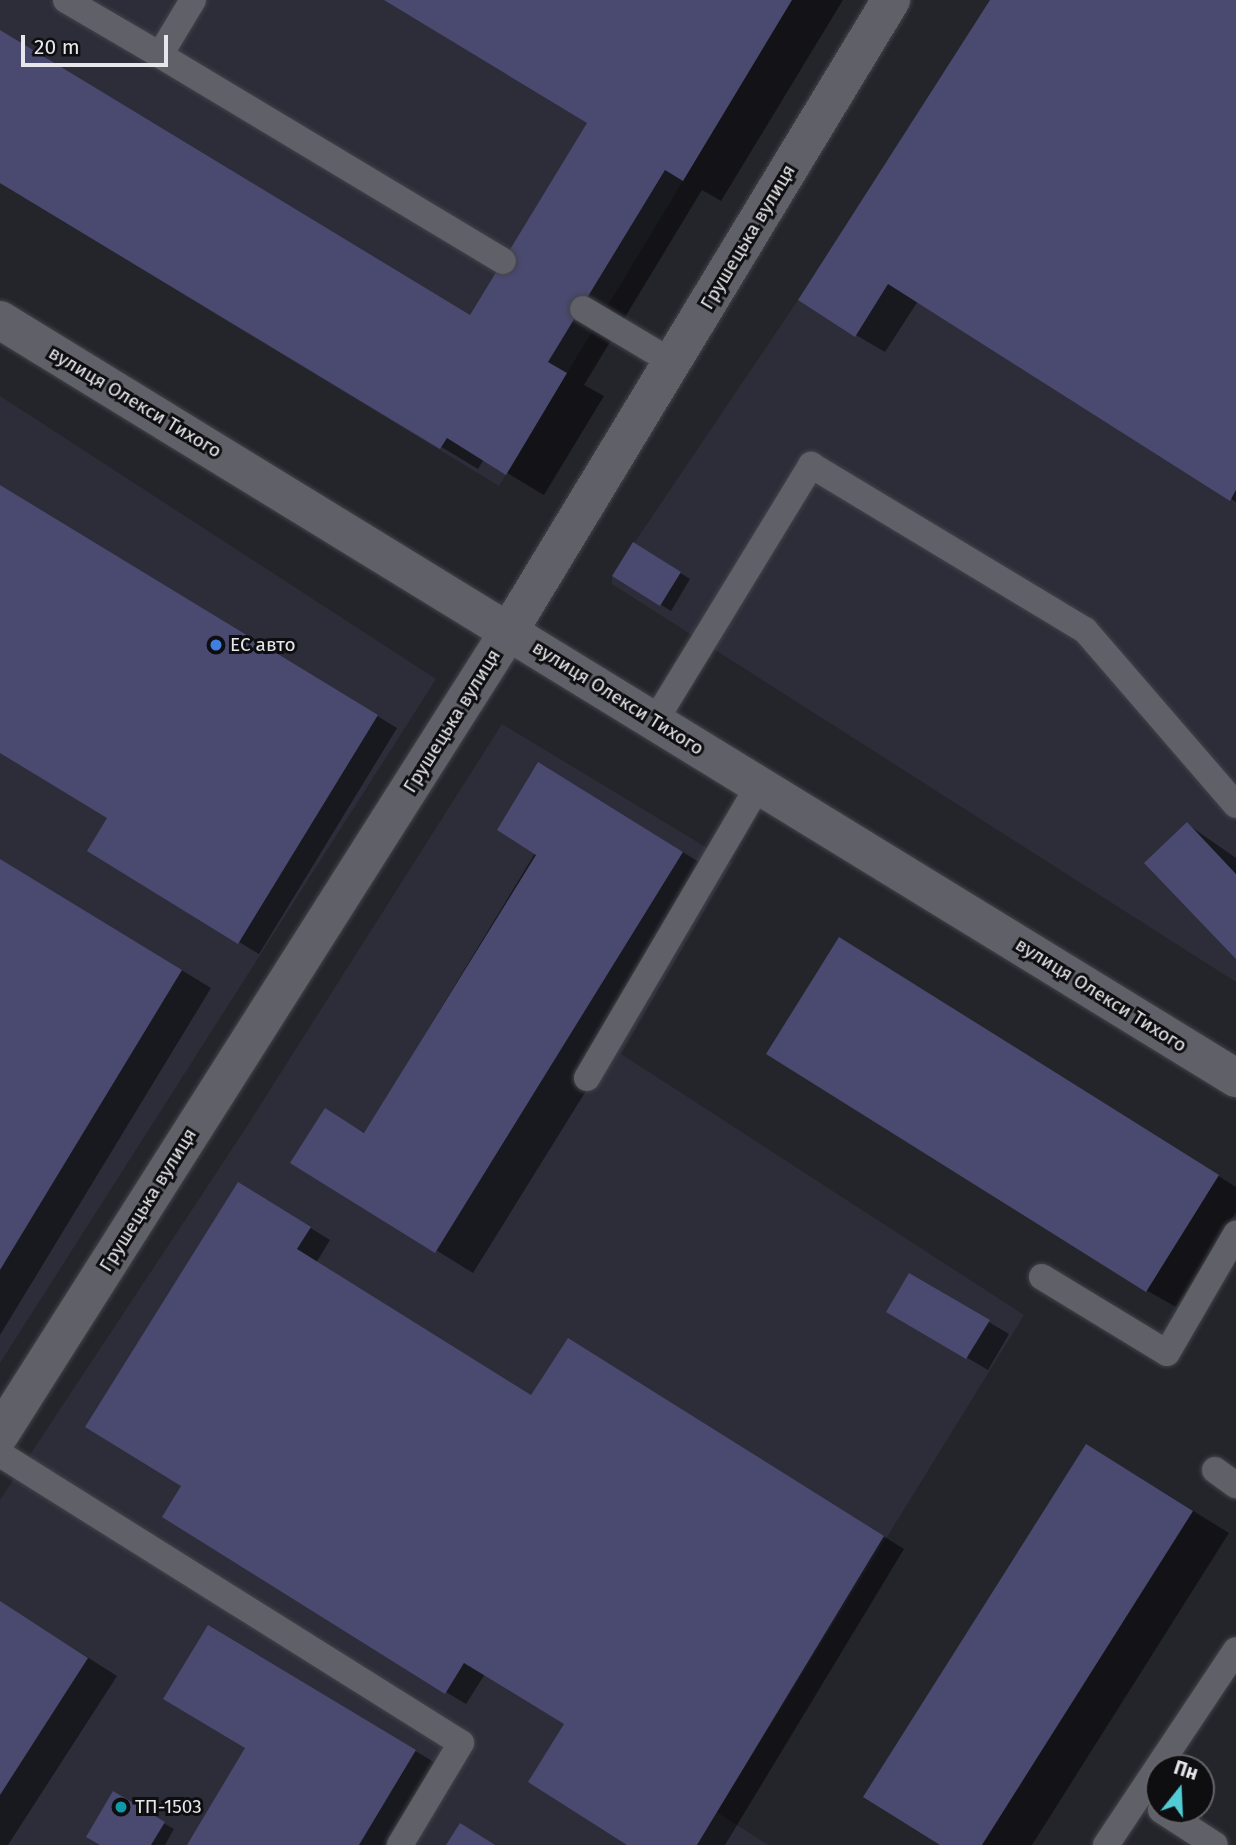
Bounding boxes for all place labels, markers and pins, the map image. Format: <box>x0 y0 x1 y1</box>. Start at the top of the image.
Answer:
place label: ЕС авто <box>230 634 295 656</box>
marker: ЕС авто <box>208 637 224 653</box>
place label: ТП-1503 <box>135 1796 202 1818</box>
marker: ТП-1503 <box>113 1799 129 1815</box>

